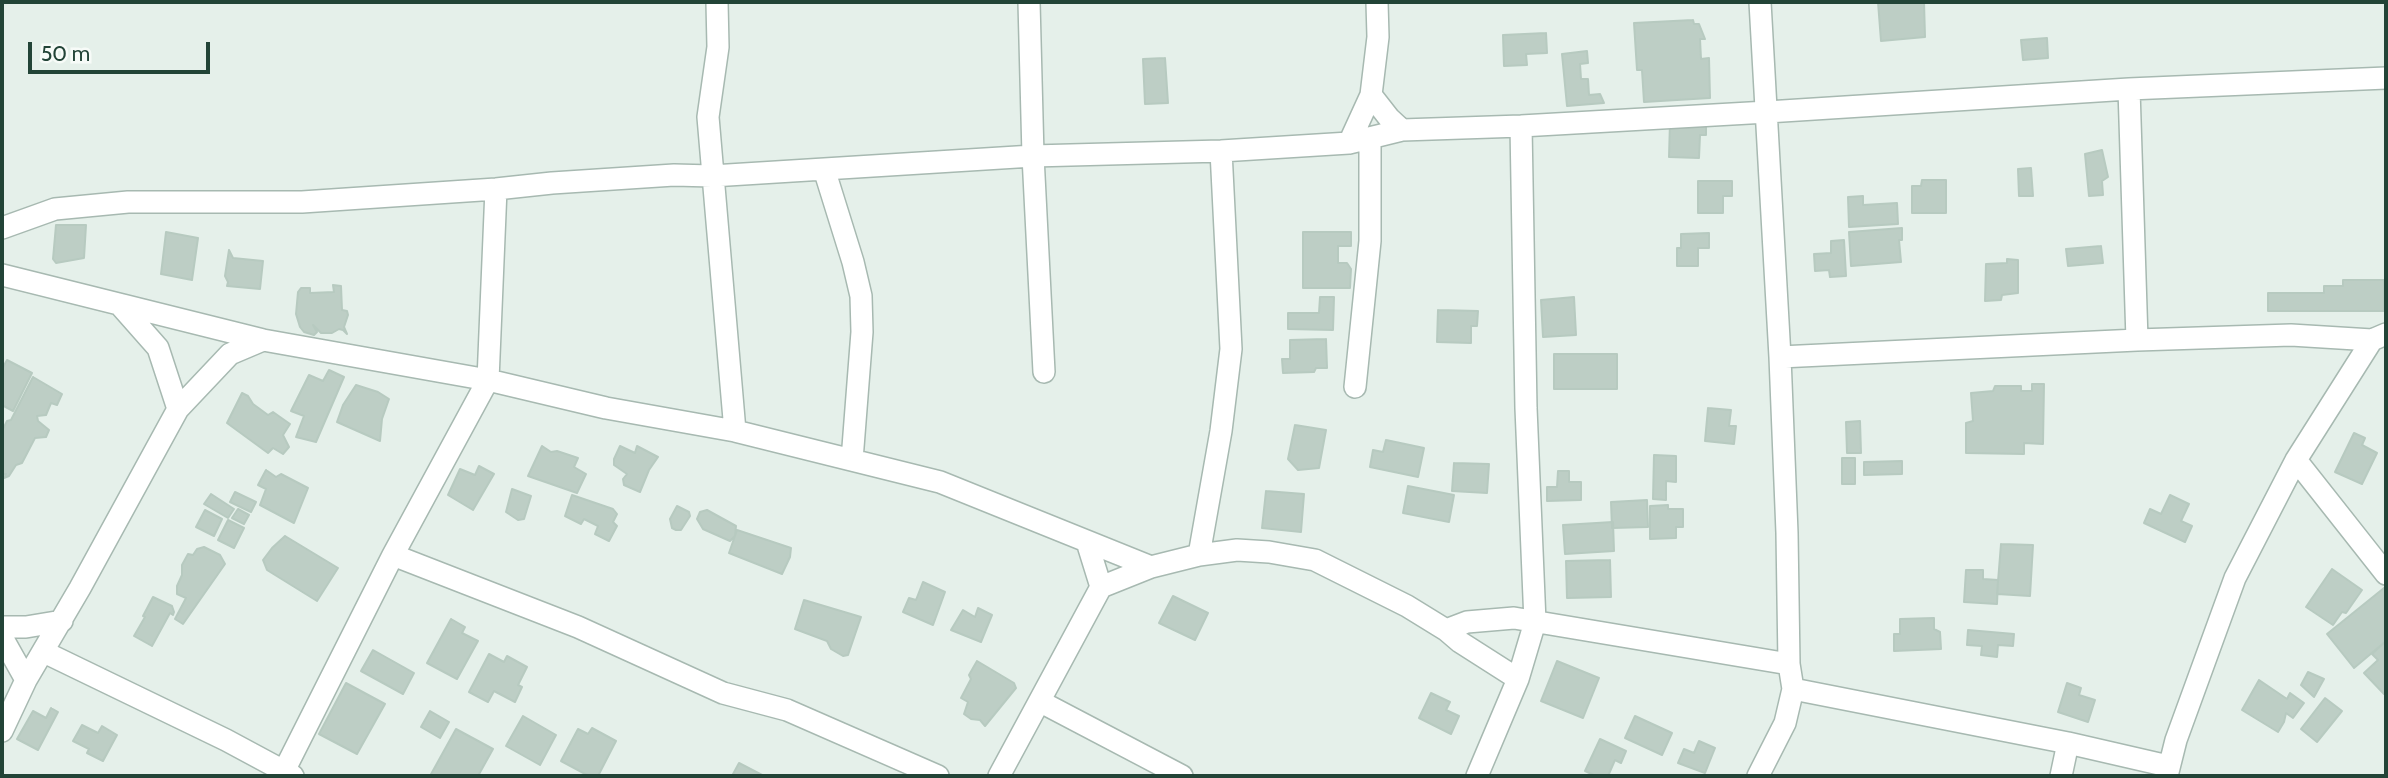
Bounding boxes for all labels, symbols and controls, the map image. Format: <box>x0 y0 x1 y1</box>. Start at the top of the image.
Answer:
scale bar <box>32 28 214 72</box>
text: 50 m <box>41 41 90 66</box>

